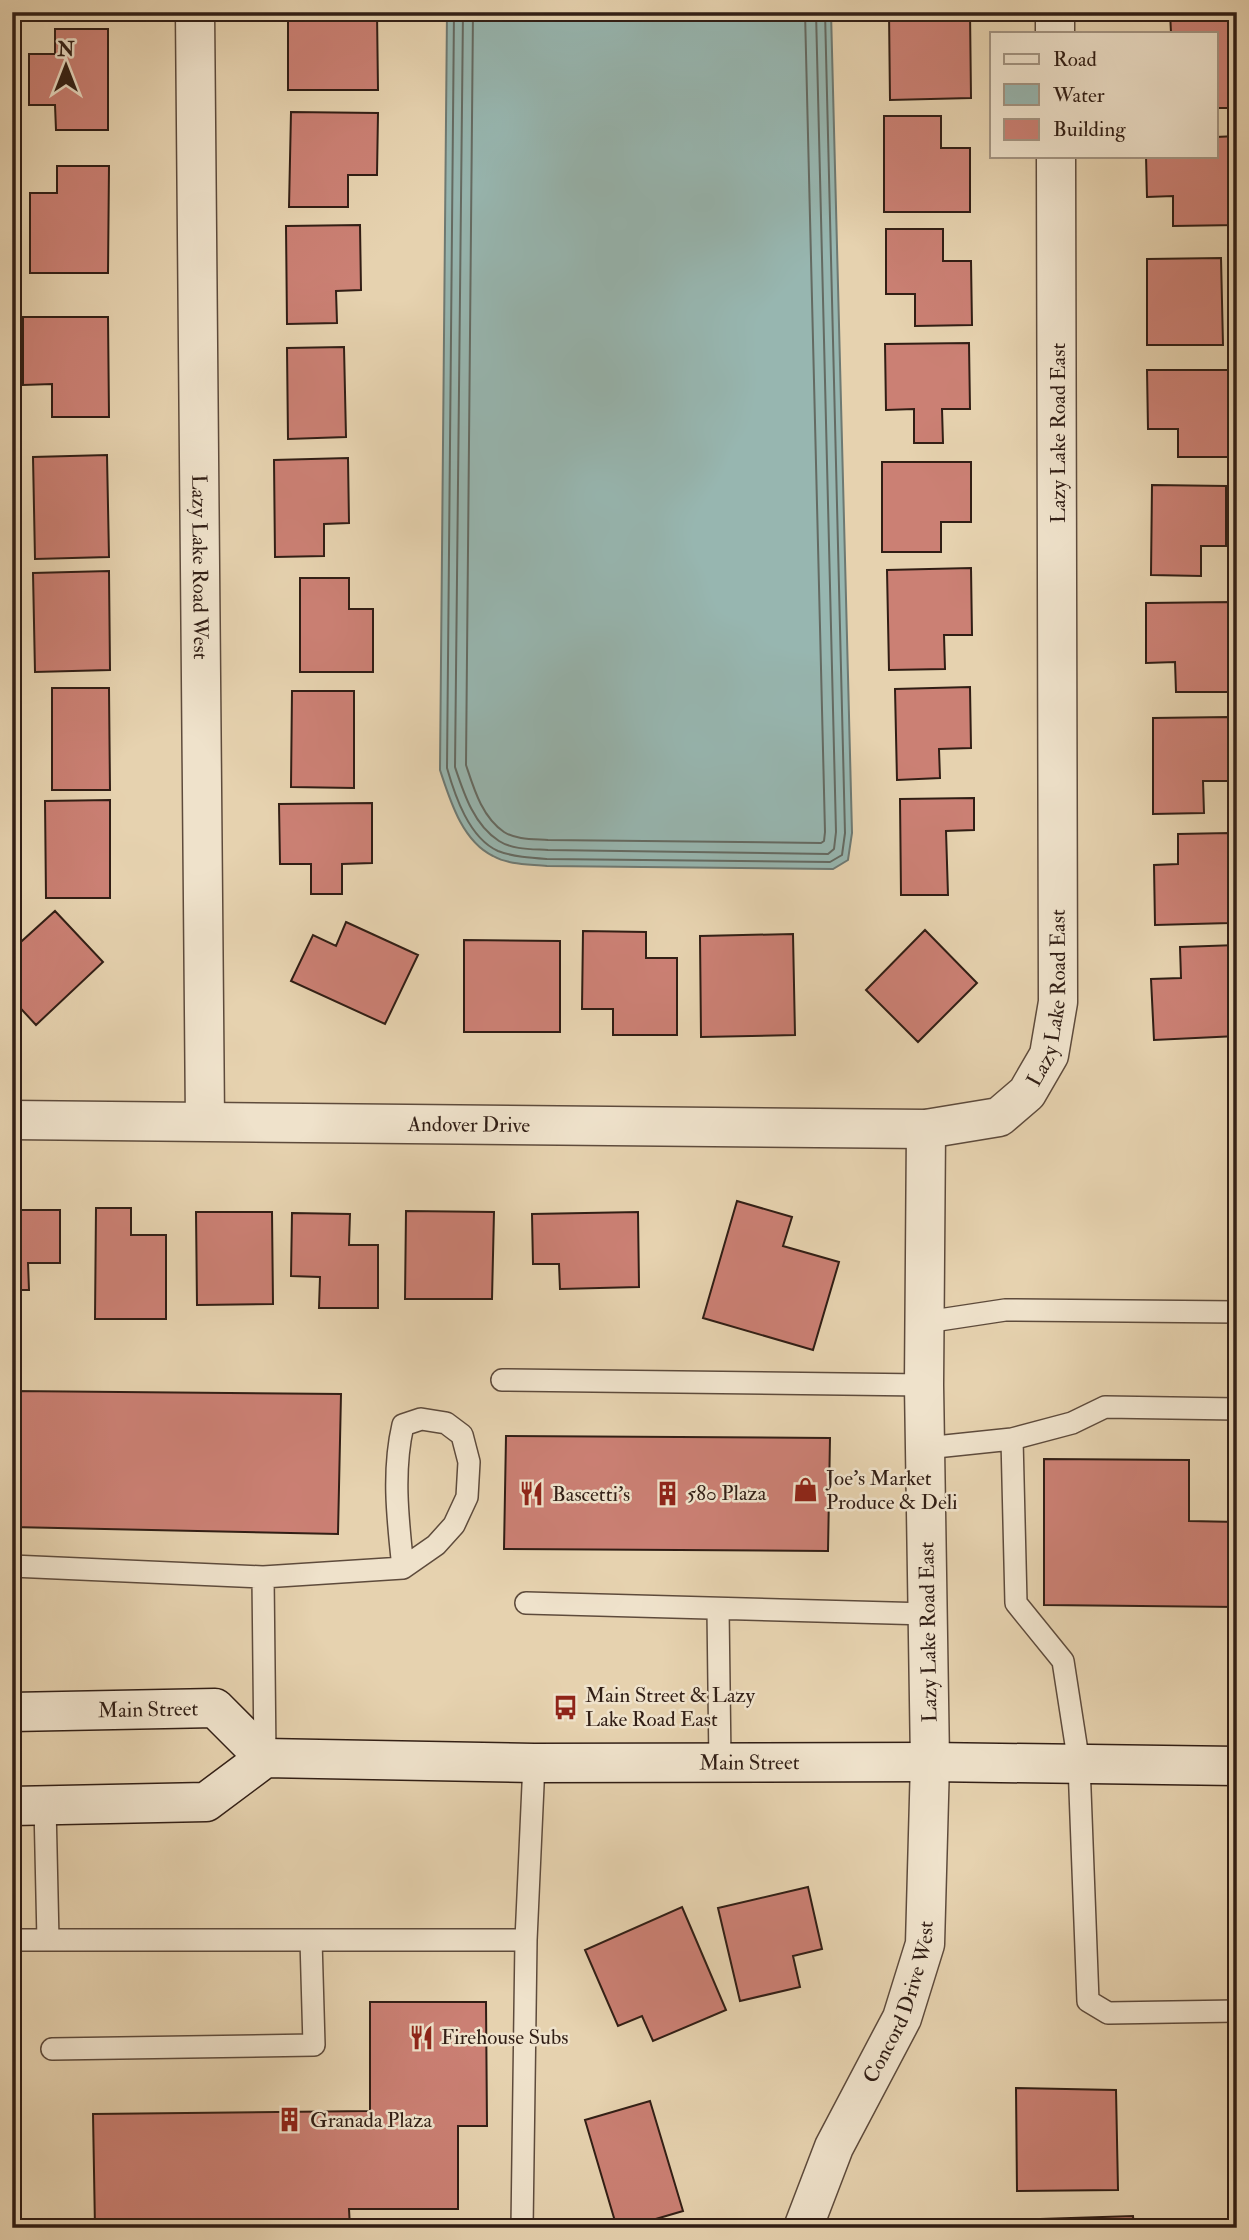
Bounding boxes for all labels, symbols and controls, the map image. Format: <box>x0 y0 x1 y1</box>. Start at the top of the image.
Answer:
north arrow <box>32 32 102 102</box>
legend <box>990 32 1218 158</box>
text: N <box>56 38 75 62</box>
text: Road <box>1053 46 1098 73</box>
text: Water <box>1052 82 1105 109</box>
text: Building <box>1053 116 1126 143</box>
street label: Lazy Lake Road East <box>1045 343 1072 523</box>
street label: Lazy Lake Road West <box>185 474 214 660</box>
street label: Lazy Lake Road East <box>1021 909 1072 1092</box>
street label: Andover Drive <box>407 1111 531 1139</box>
place label: Joe's Market Produce & Deli <box>825 1465 958 1516</box>
shop icon: Joe's Market Produce & Deli <box>792 1476 820 1504</box>
building icon: 580 Plaza <box>653 1479 681 1507</box>
restaurant icon: Bascetti's <box>518 1480 546 1508</box>
place label: 580 Plaza <box>687 1480 767 1507</box>
place label: Bascetti's <box>552 1481 630 1508</box>
street label: Lazy Lake Road East <box>913 1541 944 1722</box>
place label: Main Street & Lazy Lake Road East <box>585 1682 756 1733</box>
bus stop icon: Main Street & Lazy Lake Road East <box>551 1693 579 1721</box>
street label: Main Street <box>98 1695 199 1724</box>
street label: Main Street <box>699 1749 800 1777</box>
street label: Concord Drive West <box>857 1920 940 2088</box>
restaurant icon: Firehouse Subs <box>407 2023 435 2051</box>
place label: Firehouse Subs <box>441 2024 568 2051</box>
building icon: Granada Plaza <box>276 2106 304 2134</box>
place label: Granada Plaza <box>310 2107 432 2134</box>

